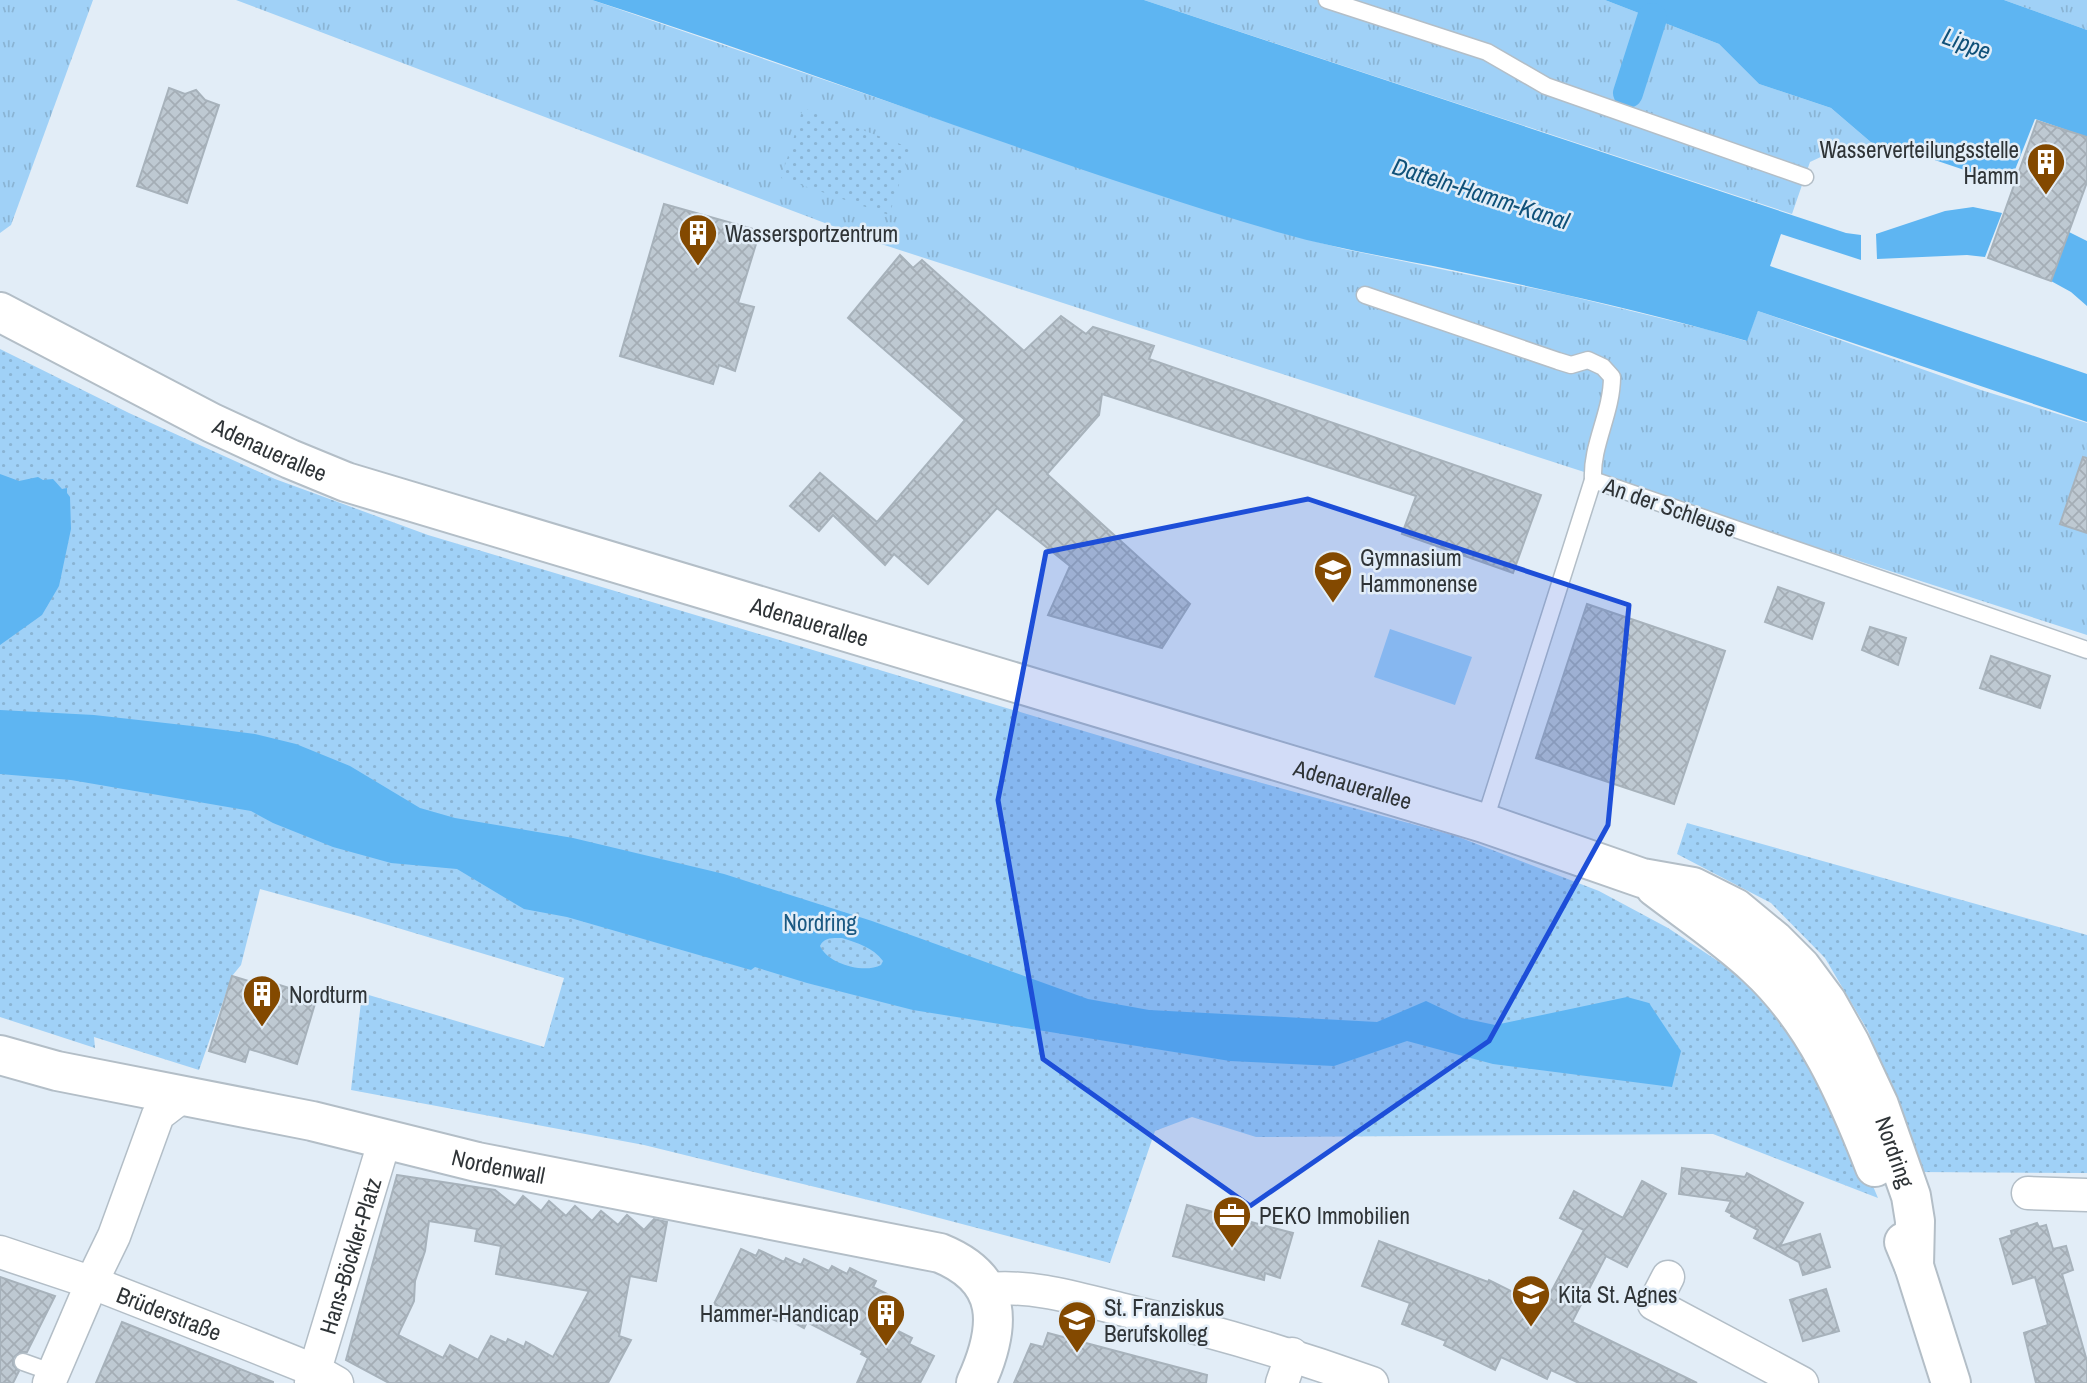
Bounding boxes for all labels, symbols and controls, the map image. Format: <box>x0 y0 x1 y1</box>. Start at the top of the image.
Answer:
water label: Lippe <box>1938 20 1996 66</box>
place label: Wasserverteilungsstelle Hamm <box>1819 134 2019 191</box>
building icon: Wasserverteilungsstelle Hamm <box>2025 141 2067 196</box>
water label: Datteln-Hamm-Kanal <box>1389 149 1574 237</box>
building icon: Wassersportzentrum <box>677 212 719 267</box>
place label: Wassersportzentrum <box>725 218 898 249</box>
street label: Adenauerallee <box>207 410 332 488</box>
street label: An der Schleuse <box>1599 469 1740 544</box>
place label: Gymnasium Hammonense <box>1360 542 1477 599</box>
school or university icon: Gymnasium Hammonense <box>1312 549 1354 604</box>
street label: Adenauerallee <box>746 588 873 653</box>
street label: Adenauerallee <box>1289 751 1416 816</box>
park label: Nordring <box>783 907 857 938</box>
building icon: Nordturm <box>241 973 283 1028</box>
place label: Nordturm <box>289 979 368 1010</box>
street label: Nordring <box>1869 1112 1922 1192</box>
street label: Nordenwall <box>449 1141 548 1191</box>
street label: Hans-Böckler-Platz <box>311 1174 388 1338</box>
office icon: PEKO Immobilien <box>1211 1194 1253 1249</box>
place label: PEKO Immobilien <box>1259 1200 1410 1231</box>
school or university icon: Kita St. Agnes <box>1510 1273 1552 1328</box>
street label: Brüderstraße <box>112 1278 226 1347</box>
place label: Kita St. Agnes <box>1558 1279 1678 1310</box>
building icon: Hammer-Handicap <box>865 1292 907 1347</box>
place label: St. Franziskus Berufskolleg <box>1104 1292 1225 1349</box>
place label: Hammer-Handicap <box>700 1298 859 1329</box>
school or university icon: St. Franziskus Berufskolleg <box>1056 1299 1098 1354</box>

